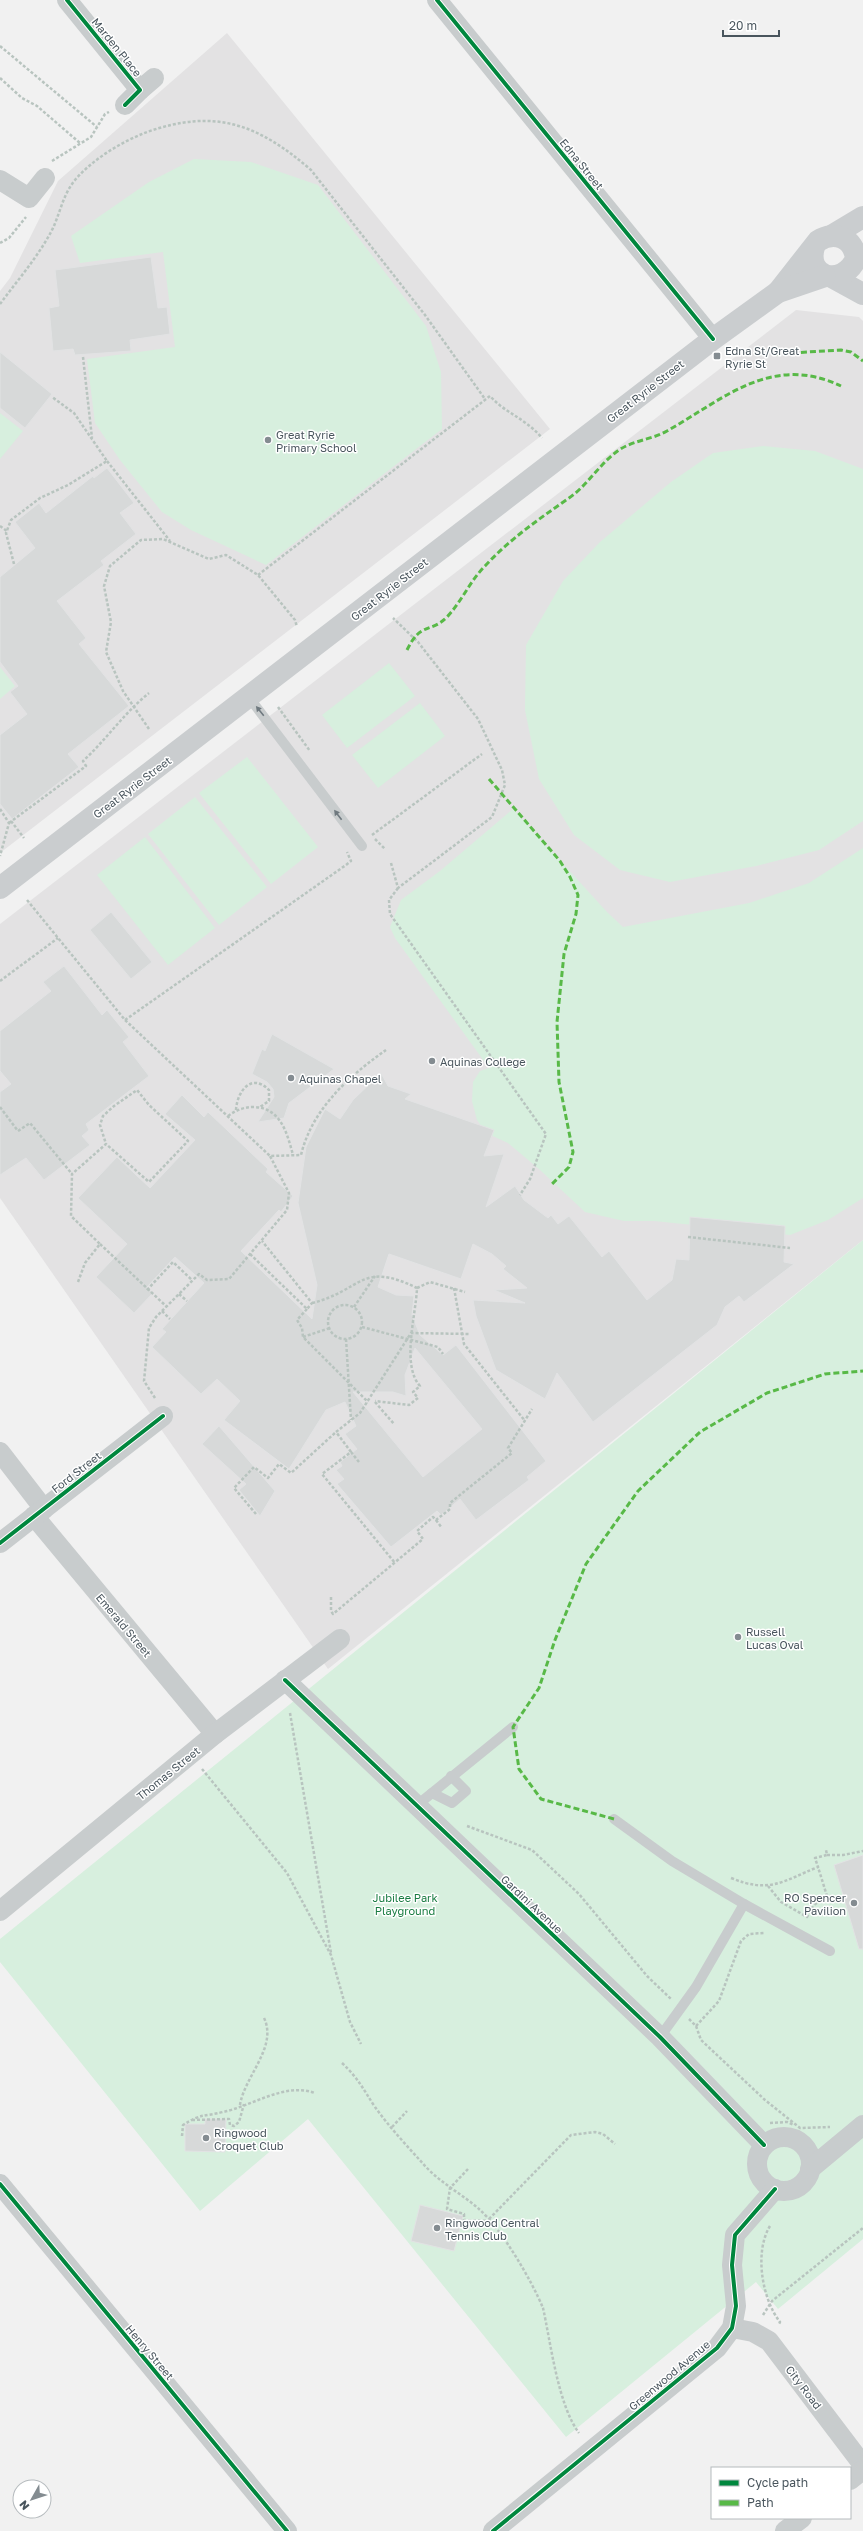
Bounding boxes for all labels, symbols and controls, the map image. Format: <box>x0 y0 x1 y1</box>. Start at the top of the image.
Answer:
scale bar <box>723 12 779 38</box>
street label: Marden Place <box>89 15 145 79</box>
text: 20 m <box>729 18 757 33</box>
street label: Edna Street <box>558 136 606 192</box>
place label: Edna St/Great Ryrie St <box>725 344 799 370</box>
marker: Edna St/Great Ryrie St <box>712 351 722 361</box>
street label: Great Ryrie Street <box>604 357 686 425</box>
place label: Great Ryrie Primary School <box>276 428 357 454</box>
marker: Great Ryrie Primary School <box>263 435 273 445</box>
street label: Great Ryrie Street <box>348 555 430 623</box>
one-way arrow <box>256 705 265 716</box>
street label: Great Ryrie Street <box>90 753 174 821</box>
one-way arrow <box>334 809 343 820</box>
place label: Aquinas College <box>440 1055 526 1068</box>
marker: Aquinas College <box>427 1056 437 1066</box>
place label: Aquinas Chapel <box>299 1072 382 1085</box>
marker: Aquinas Chapel <box>286 1073 296 1083</box>
street label: Ford Street <box>49 1449 103 1495</box>
street label: Emerald Street <box>94 1591 154 1659</box>
place label: Russell Lucas Oval <box>746 1625 804 1651</box>
marker: Russell Lucas Oval <box>733 1632 743 1642</box>
street label: Thomas Street <box>134 1744 202 1802</box>
street label: Gardini Avenue <box>499 1872 565 1936</box>
park label: Jubilee Park Playground <box>372 1891 438 1917</box>
place label: RO Spencer Pavilion <box>784 1891 847 1917</box>
marker: RO Spencer Pavilion <box>849 1898 859 1908</box>
place label: Ringwood Croquet Club <box>214 2126 284 2152</box>
marker: Ringwood Croquet Club <box>201 2133 211 2143</box>
place label: Ringwood Central Tennis Club <box>445 2216 540 2242</box>
marker: Ringwood Central Tennis Club <box>432 2223 442 2233</box>
street label: Henry Street <box>123 2322 177 2382</box>
street label: Greenwood Avenue <box>626 2337 712 2413</box>
street label: City Road <box>783 2363 825 2411</box>
legend <box>711 2467 851 2519</box>
text: Cycle path <box>747 2475 808 2490</box>
north arrow <box>12 2479 52 2519</box>
text: Path <box>747 2495 774 2510</box>
text: N <box>16 2498 32 2513</box>

